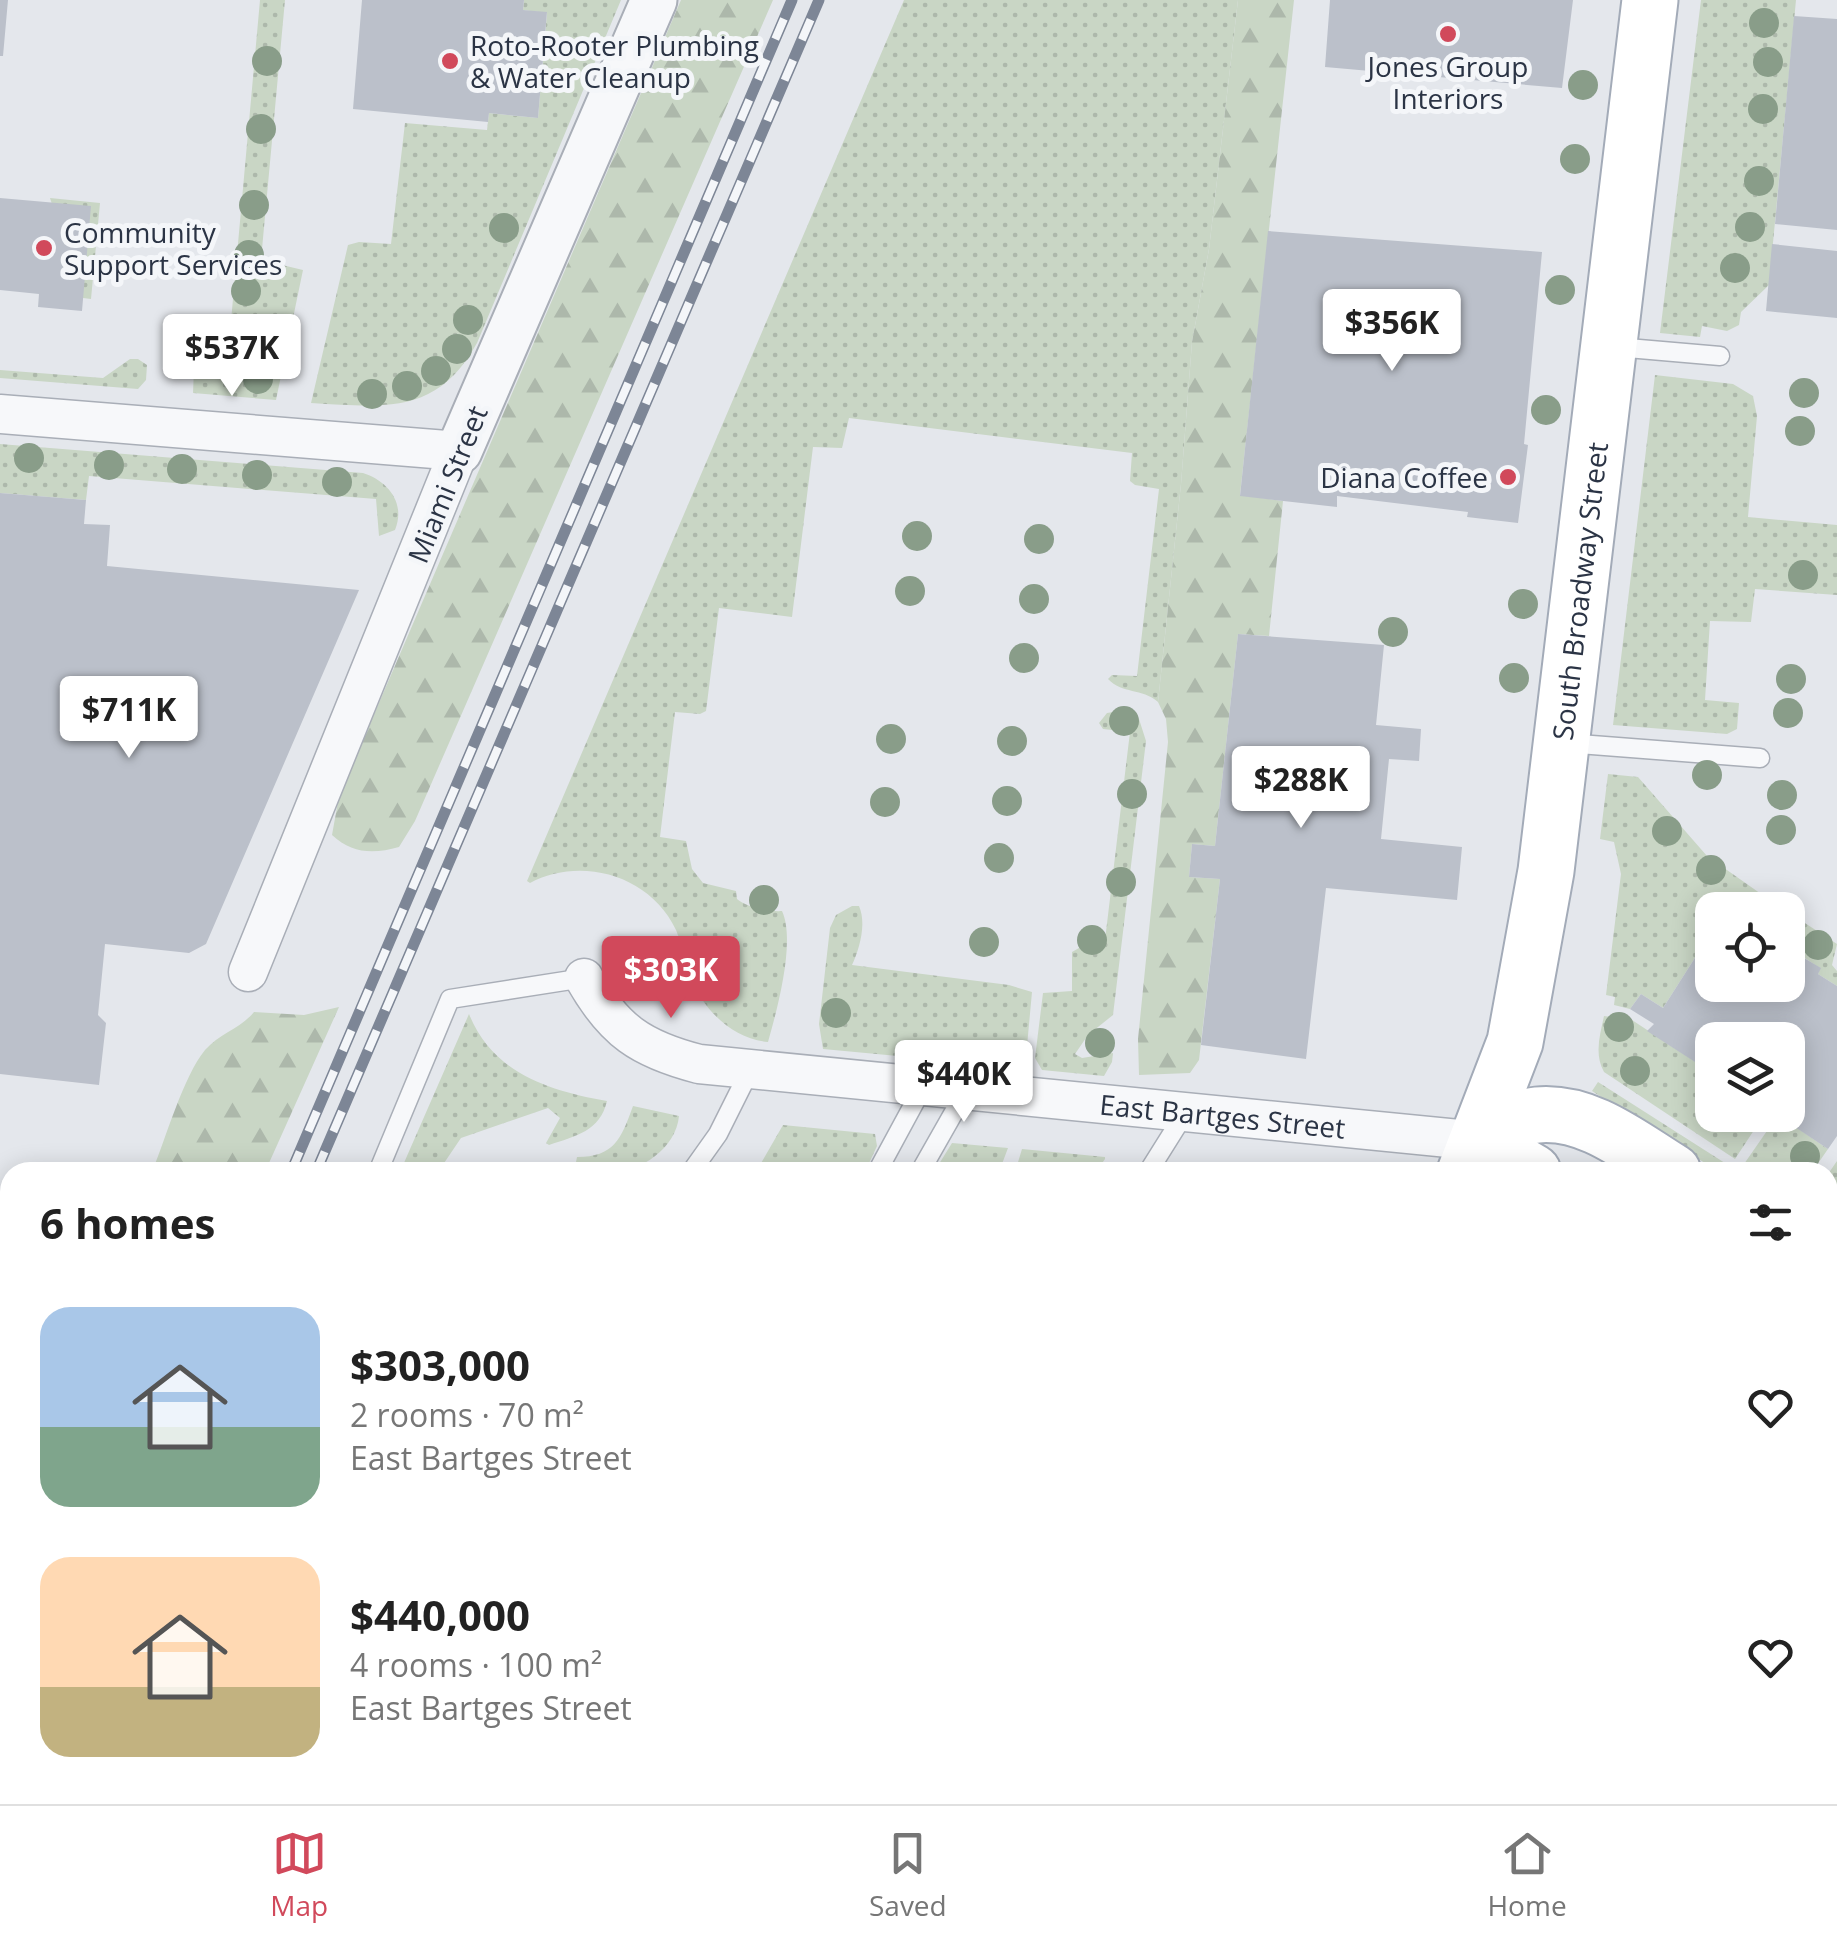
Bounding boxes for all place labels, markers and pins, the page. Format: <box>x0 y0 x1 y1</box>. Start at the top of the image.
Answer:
marker: Jones Group Interiors <box>1437 23 1459 45</box>
place label: Roto-Rooter Plumbing & Water Cleanup <box>470 26 759 96</box>
place label: Jones Group Interiors <box>1365 47 1528 117</box>
marker: Roto-Rooter Plumbing & Water Cleanup <box>439 50 461 72</box>
place label: Community Support Services <box>64 213 282 283</box>
marker: Community Support Services <box>33 237 55 259</box>
pin: $356K <box>1322 289 1462 374</box>
pin: $537K <box>162 314 302 399</box>
place label: Diana Coffee <box>1320 458 1488 496</box>
marker: Diana Coffee <box>1497 466 1519 488</box>
pin: $711K <box>59 676 199 761</box>
pin: $288K <box>1231 746 1371 831</box>
pin: $303K <box>601 936 741 1021</box>
pin: $440K <box>894 1040 1034 1125</box>

